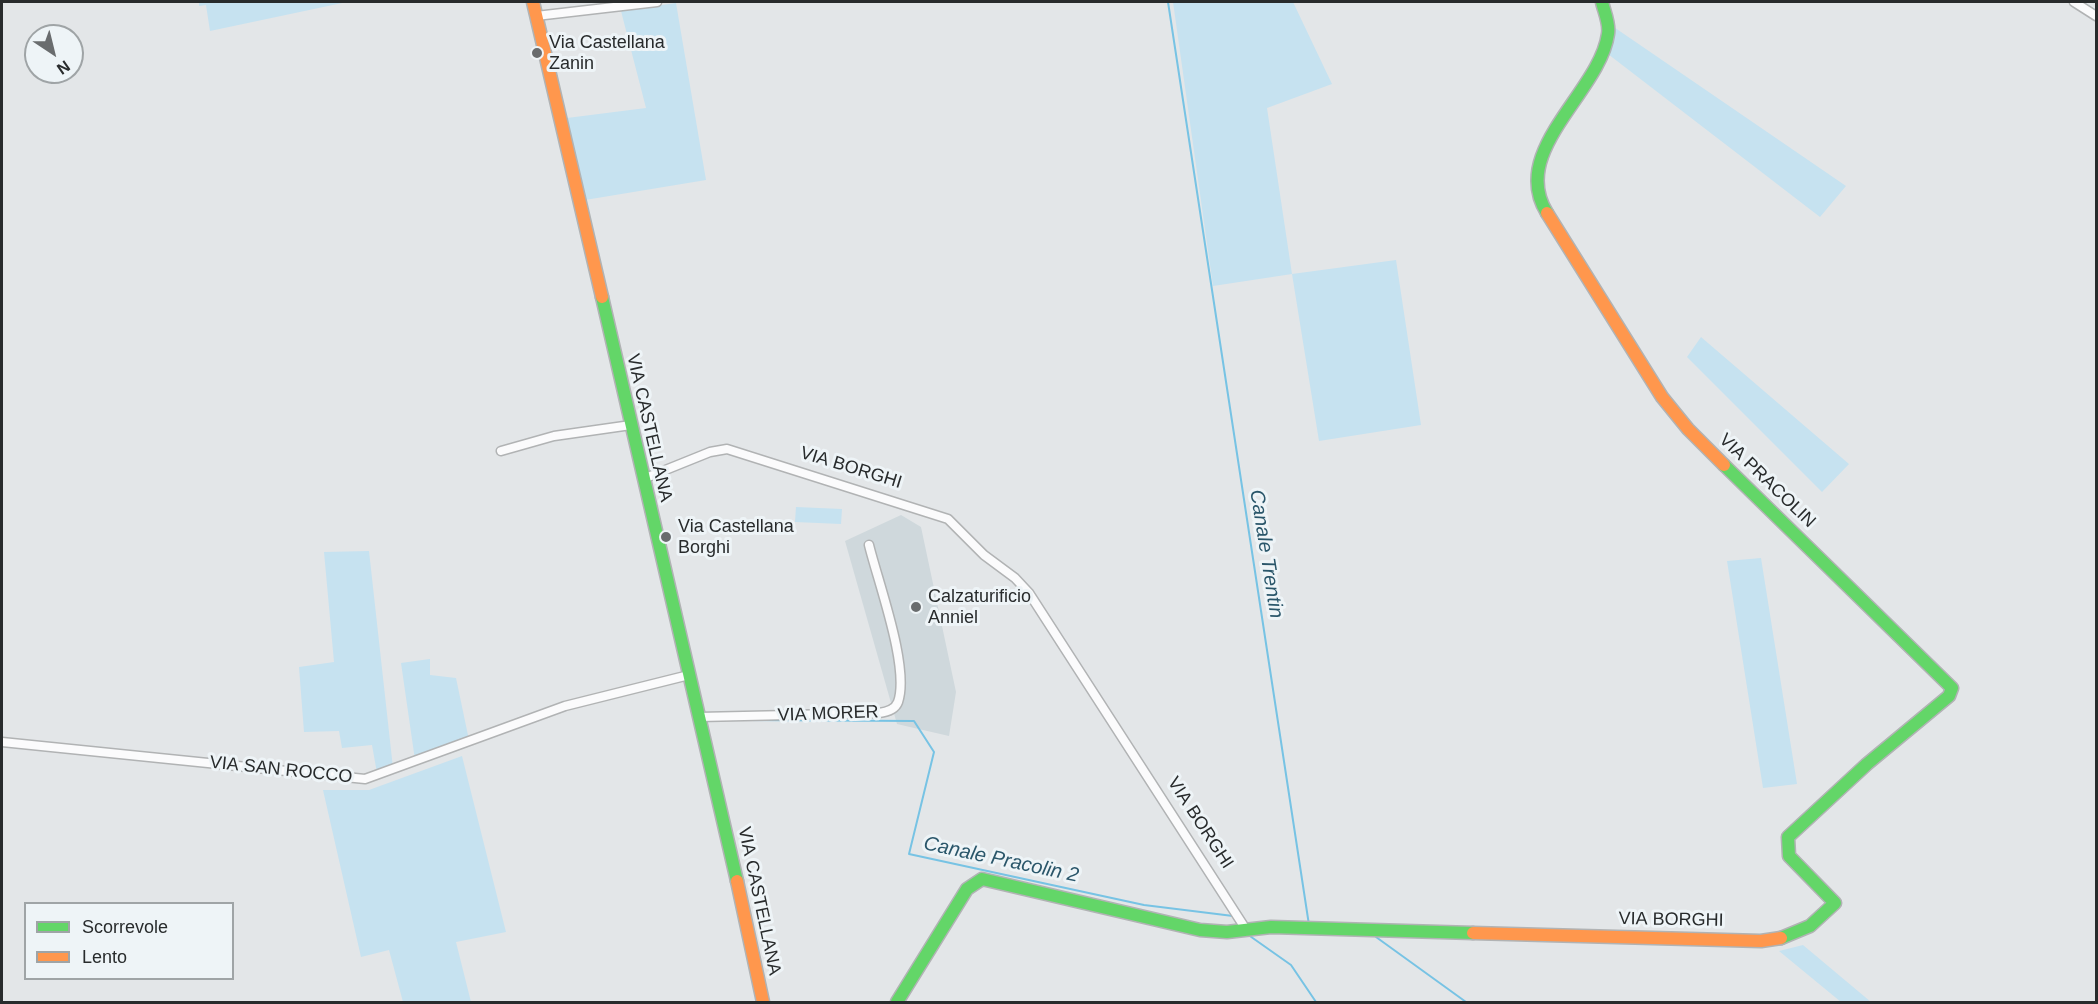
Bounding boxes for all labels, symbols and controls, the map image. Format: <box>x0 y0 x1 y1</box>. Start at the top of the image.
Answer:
north arrow <box>24 24 84 84</box>
place label: Via Castellana Zanin <box>549 32 665 74</box>
marker: Via Castellana Zanin <box>530 46 544 60</box>
text: N <box>54 57 73 78</box>
street label: VIA CASTELLANA <box>621 352 677 504</box>
street label: VIA PRACOLIN <box>1714 429 1820 533</box>
street label: VIA BORGHI <box>798 442 904 494</box>
water label: Canale Trentin <box>1244 488 1288 620</box>
place label: Via Castellana Borghi <box>678 516 794 558</box>
marker: Via Castellana Borghi <box>659 530 673 544</box>
place label: Calzaturificio Anniel <box>928 586 1031 628</box>
marker: Calzaturificio Anniel <box>909 600 923 614</box>
street label: VIA MORER <box>777 701 879 727</box>
street label: VIA SAN ROCCO <box>209 752 353 788</box>
street label: VIA BORGHI <box>1162 773 1238 873</box>
street label: VIA CASTELLANA <box>733 825 785 977</box>
water label: Canale Pracolin 2 <box>921 832 1081 888</box>
legend <box>24 902 234 980</box>
street label: VIA BORGHI <box>1618 908 1724 932</box>
text: Scorrevole <box>82 917 168 937</box>
text: Lento <box>82 947 127 967</box>

